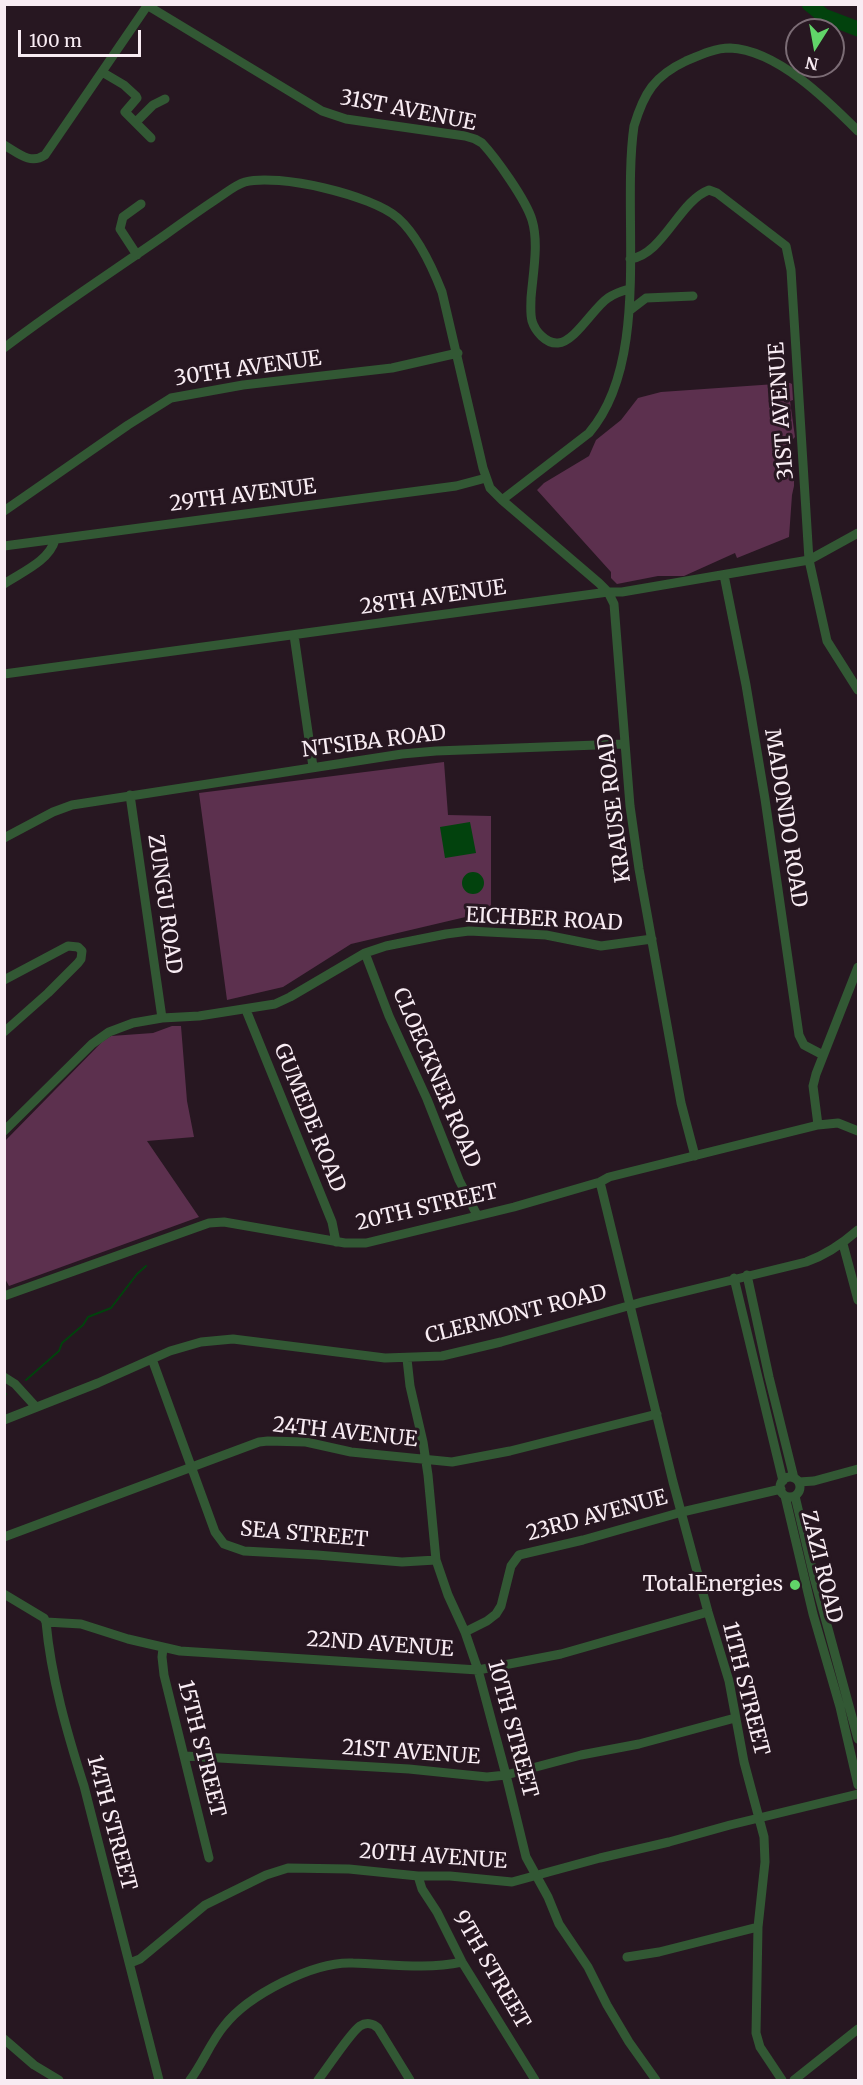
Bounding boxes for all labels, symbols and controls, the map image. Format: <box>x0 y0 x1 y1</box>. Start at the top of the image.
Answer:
scale bar <box>21 18 144 56</box>
north arrow <box>785 18 845 78</box>
text: 100 m <box>29 29 82 52</box>
text: N <box>804 53 820 75</box>
street label: 31ST AVENUE <box>338 85 478 137</box>
street label: 31ST AVENUE <box>765 341 799 481</box>
street label: 30TH AVENUE <box>173 346 323 392</box>
street label: 29TH AVENUE <box>168 475 318 517</box>
street label: 28TH AVENUE <box>358 575 508 621</box>
street label: NTSIBA ROAD <box>301 721 447 763</box>
street label: MADONDO ROAD <box>758 727 812 909</box>
street label: KRAUSE ROAD <box>593 732 637 884</box>
street label: ZUNGU ROAD <box>142 833 186 975</box>
street label: EICHBER ROAD <box>465 903 623 937</box>
street label: CLOECKNER ROAD <box>387 984 485 1172</box>
street label: GUMEDE ROAD <box>268 1040 350 1196</box>
street label: 20TH STREET <box>354 1179 500 1237</box>
street label: CLERMONT ROAD <box>423 1280 609 1350</box>
street label: 24TH AVENUE <box>271 1413 419 1453</box>
street label: 23RD AVENUE <box>524 1485 670 1547</box>
street label: ZAZI ROAD <box>795 1508 847 1626</box>
street label: SEA STREET <box>239 1517 369 1553</box>
place label: TotalEnergies <box>642 1572 783 1598</box>
marker: TotalEnergies <box>788 1578 802 1592</box>
street label: 11TH STREET <box>716 1620 774 1758</box>
street label: 22ND AVENUE <box>306 1627 454 1663</box>
street label: 10TH STREET <box>482 1657 542 1801</box>
street label: 15TH STREET <box>172 1678 230 1820</box>
street label: 21ST AVENUE <box>341 1736 481 1770</box>
street label: 14TH STREET <box>81 1753 141 1893</box>
street label: 20TH AVENUE <box>358 1839 508 1875</box>
street label: 9TH STREET <box>447 1907 535 2033</box>

